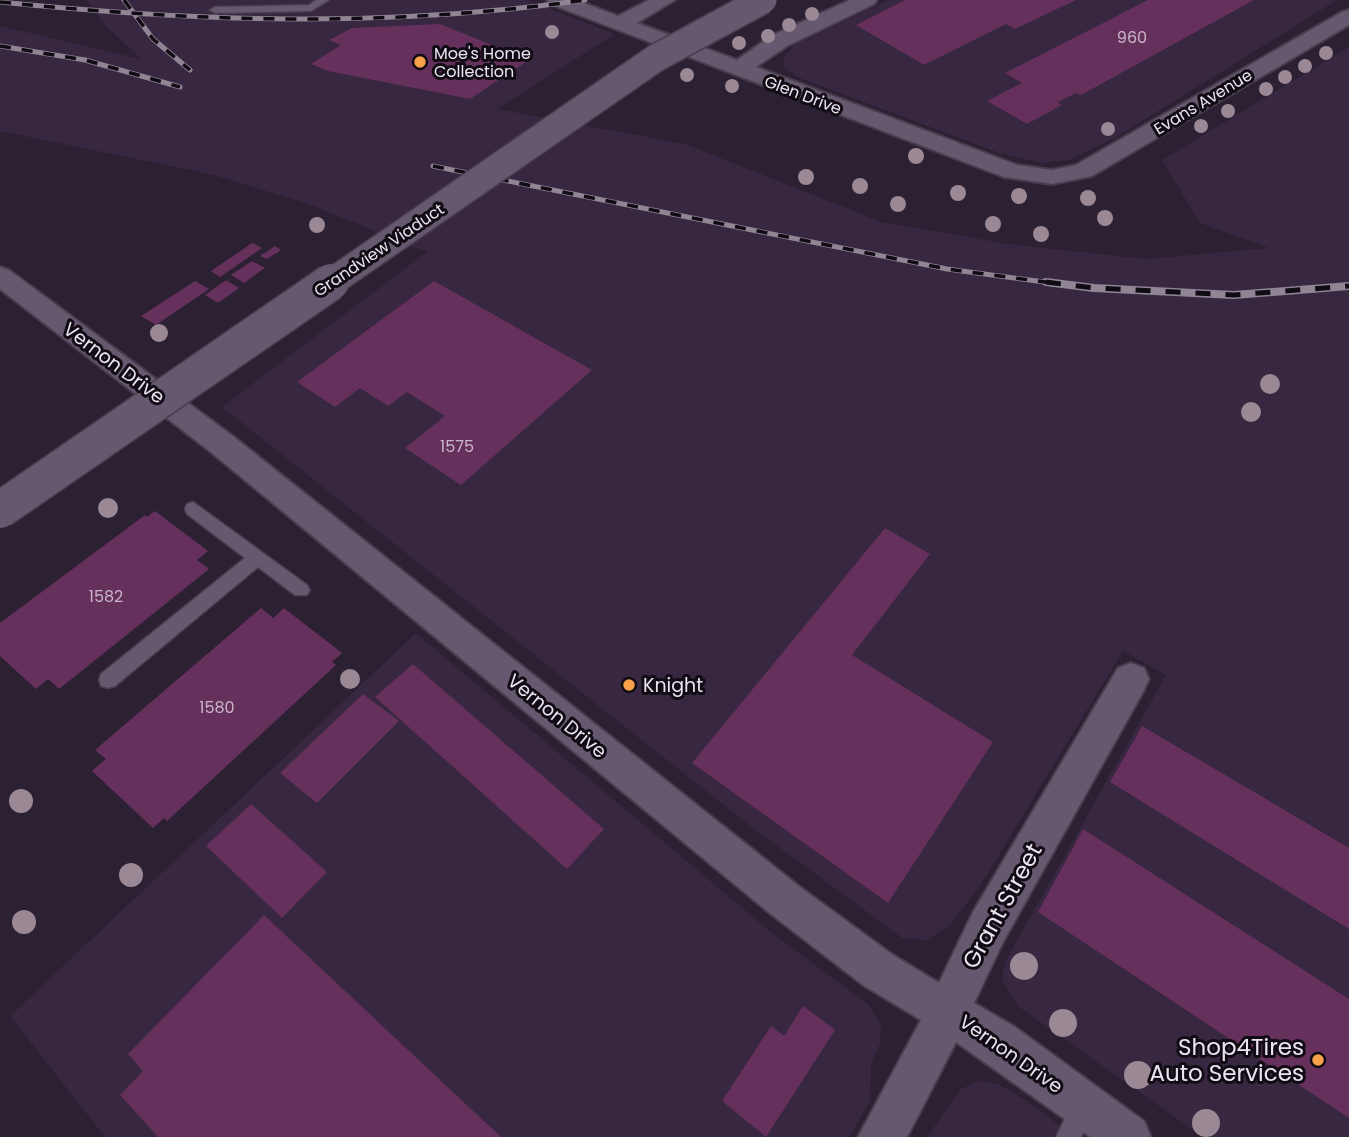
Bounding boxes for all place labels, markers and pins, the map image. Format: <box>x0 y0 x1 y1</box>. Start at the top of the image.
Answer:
place label: Moe's Home Collection <box>434 42 531 83</box>
marker: Moe's Home Collection <box>412 54 428 70</box>
place label: Knight <box>643 672 703 699</box>
marker: Knight <box>621 677 637 693</box>
place label: Shop4Tires Auto Services <box>1149 1031 1304 1089</box>
marker: Shop4Tires Auto Services <box>1310 1052 1326 1068</box>

